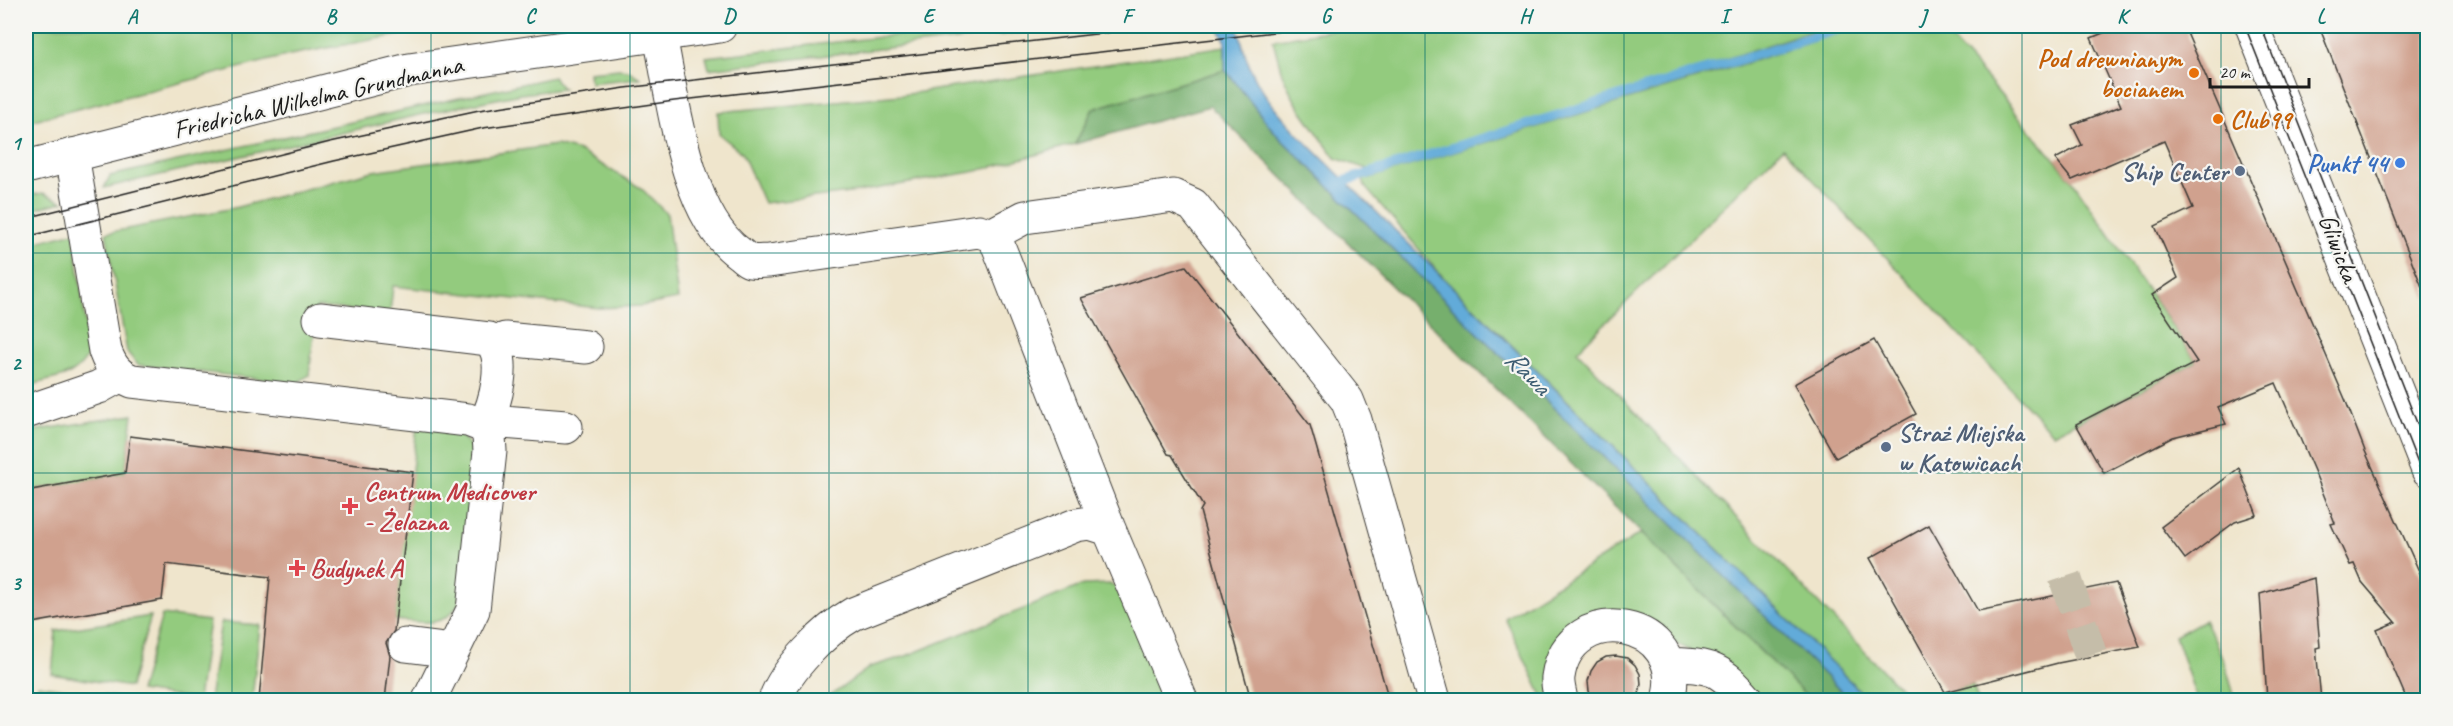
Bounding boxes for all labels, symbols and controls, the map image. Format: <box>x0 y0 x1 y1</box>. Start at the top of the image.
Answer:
text: A <box>127 4 139 29</box>
text: B <box>326 4 338 29</box>
text: C <box>525 4 537 29</box>
text: D <box>723 4 737 29</box>
text: E <box>923 4 937 29</box>
text: F <box>1122 4 1136 29</box>
text: G <box>1321 4 1334 29</box>
text: H <box>1519 4 1534 29</box>
text: I <box>1720 4 1733 29</box>
text: J <box>1918 4 1930 29</box>
text: K <box>2117 4 2131 29</box>
text: L <box>2317 4 2327 29</box>
place label: Pod drewnianym bocianem <box>2037 42 2184 105</box>
street label: Friedricha Wilhelma Grundmanna <box>170 47 468 146</box>
scale bar <box>2210 51 2309 89</box>
text: 20 m <box>2219 61 2252 83</box>
marker: Pod drewnianym bocianem <box>2187 66 2201 80</box>
place label: Club99 <box>2230 103 2294 136</box>
marker: Club99 <box>2211 112 2225 126</box>
text: 1 <box>12 131 23 156</box>
place label: Punkt 44 <box>2307 147 2391 180</box>
place label: Ship Center <box>2121 155 2231 188</box>
marker: Punkt 44 <box>2393 156 2407 170</box>
marker: Ship Center <box>2233 164 2247 178</box>
street label: Gliwicka <box>2311 209 2368 289</box>
water label: Rawa <box>1498 342 1559 403</box>
text: 2 <box>12 351 23 376</box>
place label: Straż Miejska w Katowicach <box>1898 416 2026 479</box>
marker: Straż Miejska w Katowicach <box>1879 440 1893 454</box>
place label: Centrum Medicover - Żelazna <box>364 475 538 538</box>
marker: Centrum Medicover - Żelazna <box>341 497 359 515</box>
place label: Budynek A <box>310 552 404 585</box>
marker: Budynek A <box>288 559 306 577</box>
text: 3 <box>12 571 23 596</box>

